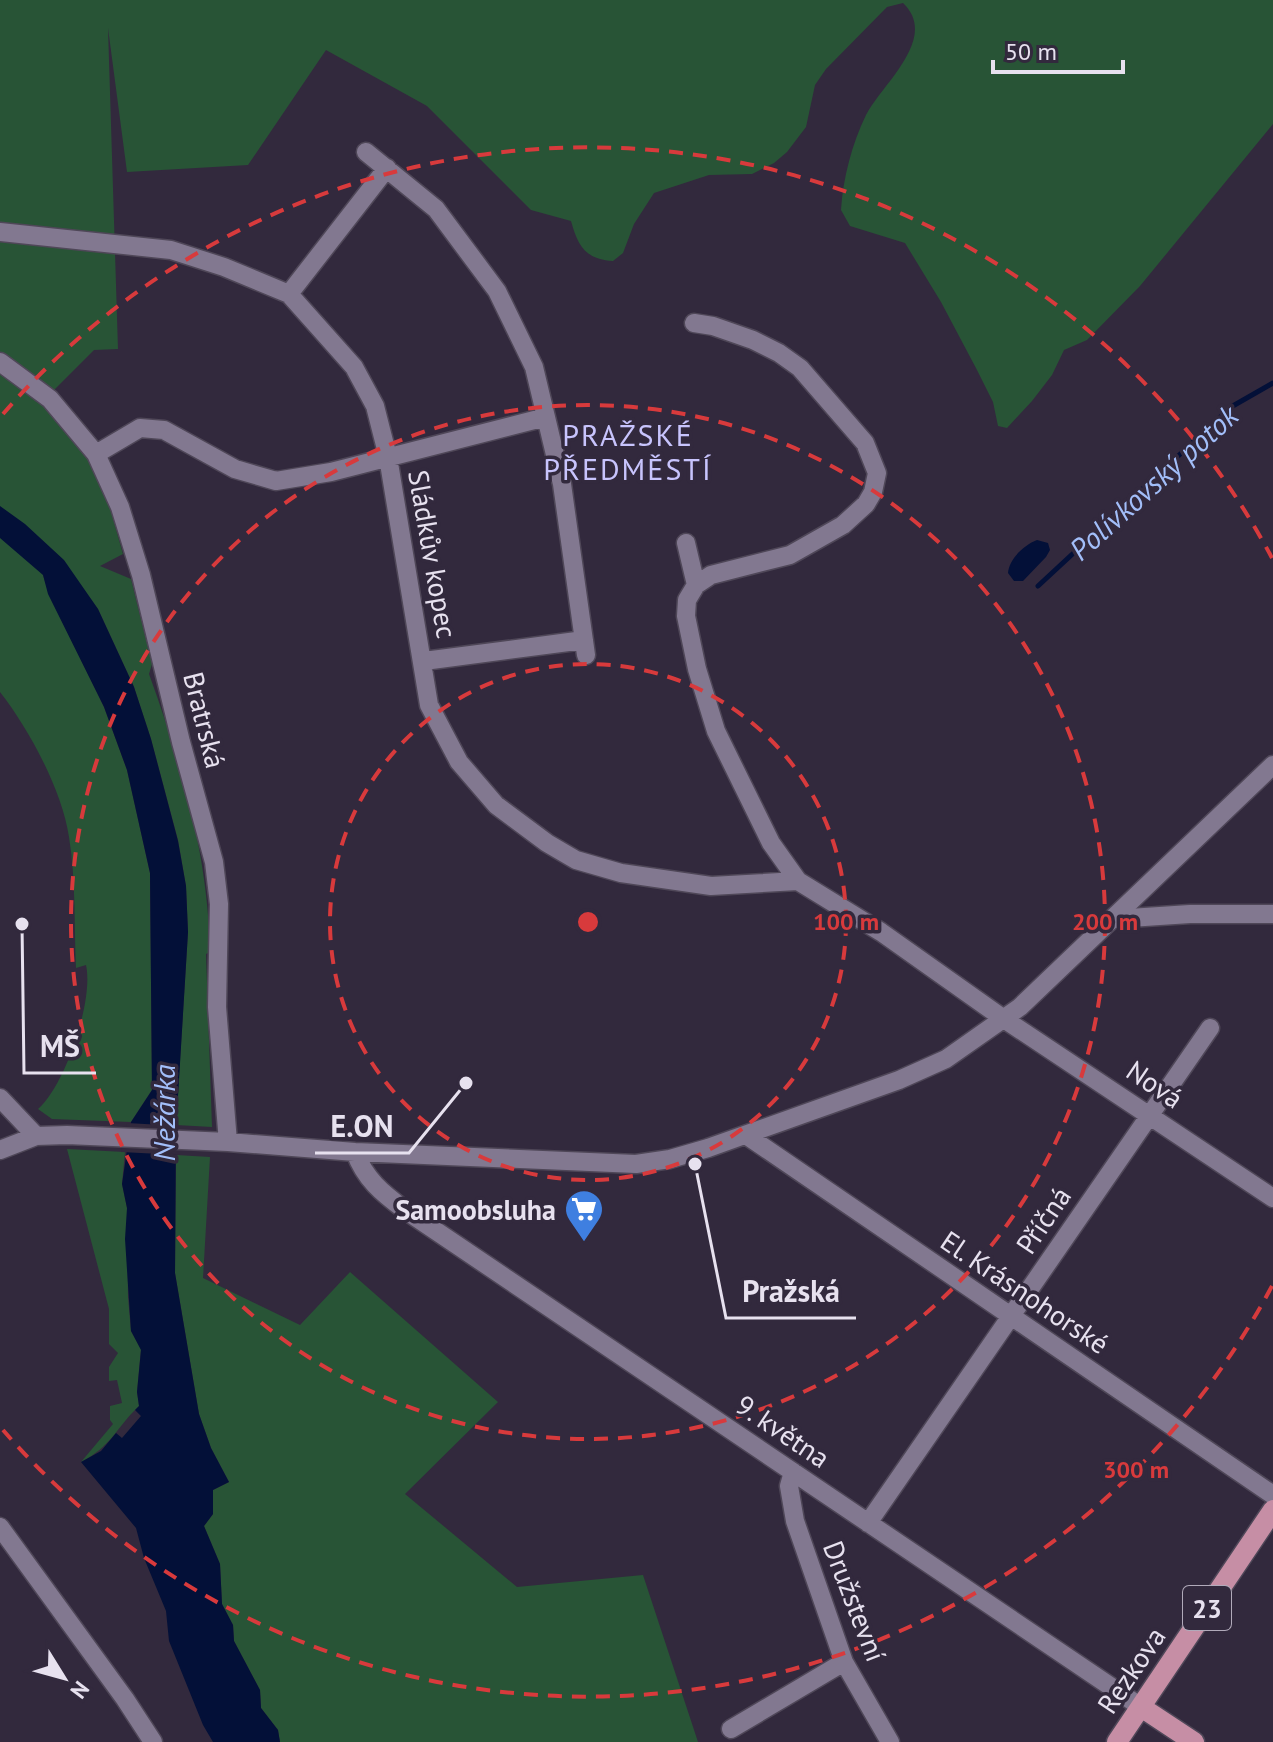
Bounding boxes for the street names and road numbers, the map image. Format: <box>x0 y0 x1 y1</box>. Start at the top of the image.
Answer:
street label: Sládkův kopec <box>400 467 466 641</box>
street label: Bratrská <box>175 668 235 772</box>
street label: Nová <box>1119 1052 1191 1116</box>
street label: Příčná <box>1007 1179 1079 1261</box>
street label: El. Krásnohorské <box>934 1222 1116 1362</box>
street label: 9. května <box>729 1386 837 1476</box>
street label: Družstevní <box>815 1535 895 1667</box>
road number: 23 <box>1183 1586 1231 1630</box>
street label: Rezkova <box>1089 1619 1173 1721</box>

